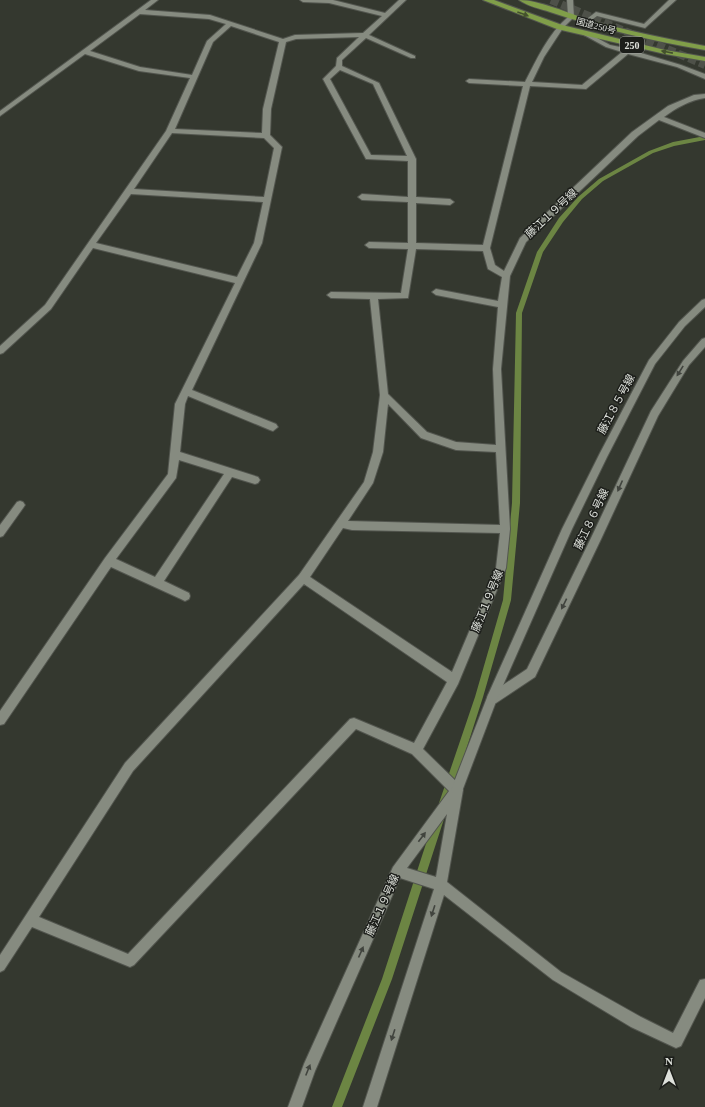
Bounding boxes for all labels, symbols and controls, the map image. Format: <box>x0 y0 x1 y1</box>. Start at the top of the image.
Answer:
one-way arrow <box>517 11 529 17</box>
street label: 国道250号 <box>575 16 617 36</box>
road number: 250 <box>620 37 644 53</box>
one-way arrow <box>660 49 673 55</box>
street label: 藤江１９号線 <box>523 186 579 240</box>
one-way arrow <box>677 366 684 377</box>
street label: 藤江８５号線 <box>595 372 637 436</box>
one-way arrow <box>617 480 623 492</box>
street label: 藤江８６号線 <box>572 487 610 551</box>
street label: 藤江１９号線 <box>469 568 505 634</box>
one-way arrow <box>561 598 567 609</box>
one-way arrow <box>418 832 426 843</box>
street label: 藤江１９号線 <box>363 872 401 938</box>
one-way arrow <box>430 905 436 917</box>
one-way arrow <box>358 946 364 957</box>
one-way arrow <box>390 1029 396 1041</box>
north arrow <box>649 1051 689 1091</box>
text: N <box>665 1055 673 1067</box>
one-way arrow <box>306 1064 312 1076</box>

